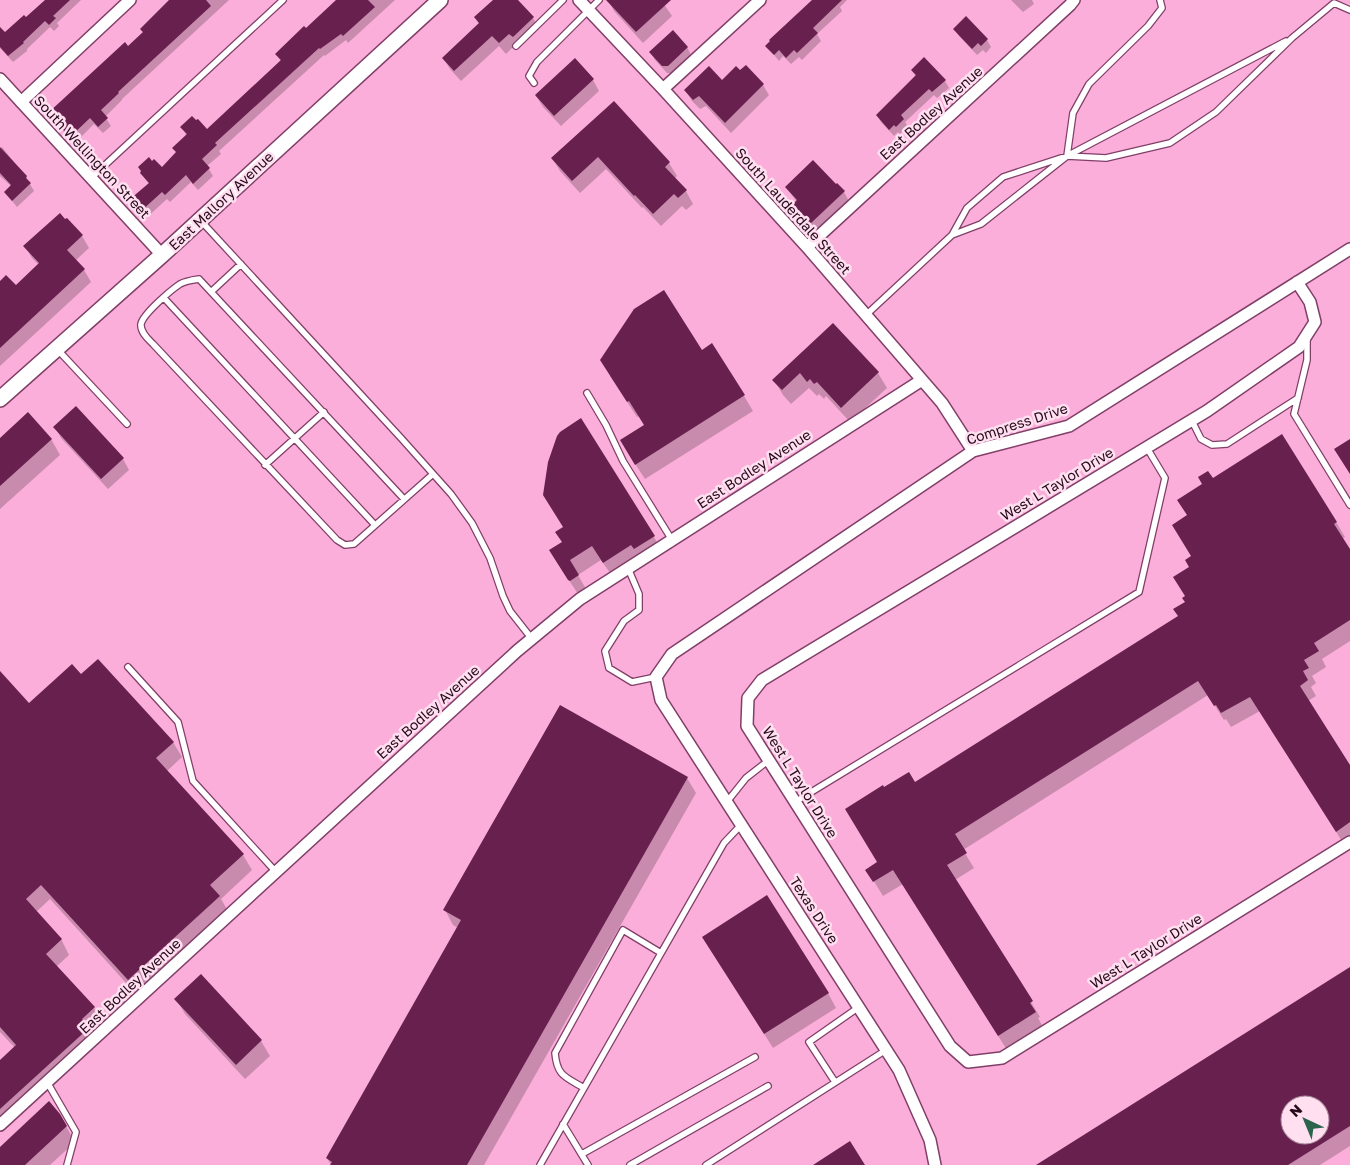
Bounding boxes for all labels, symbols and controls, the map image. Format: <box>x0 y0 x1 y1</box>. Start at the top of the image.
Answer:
street label: East Bodley Avenue <box>876 62 985 163</box>
street label: South Wellington Street <box>31 92 154 222</box>
street label: South Lauderdale Street <box>732 144 855 277</box>
street label: East Mallory Avenue <box>165 148 276 253</box>
street label: Compress Drive <box>964 399 1070 448</box>
street label: East Bodley Avenue <box>694 425 814 512</box>
street label: West L Taylor Drive <box>997 443 1116 524</box>
street label: East Bodley Avenue <box>373 661 482 762</box>
street label: West L Taylor Drive <box>759 723 842 841</box>
street label: Texas Drive <box>787 873 842 946</box>
street label: West L Taylor Drive <box>1087 909 1205 992</box>
street label: East Bodley Avenue <box>76 934 184 1037</box>
north arrow <box>1280 1095 1330 1145</box>
text: N <box>1286 1100 1305 1120</box>

